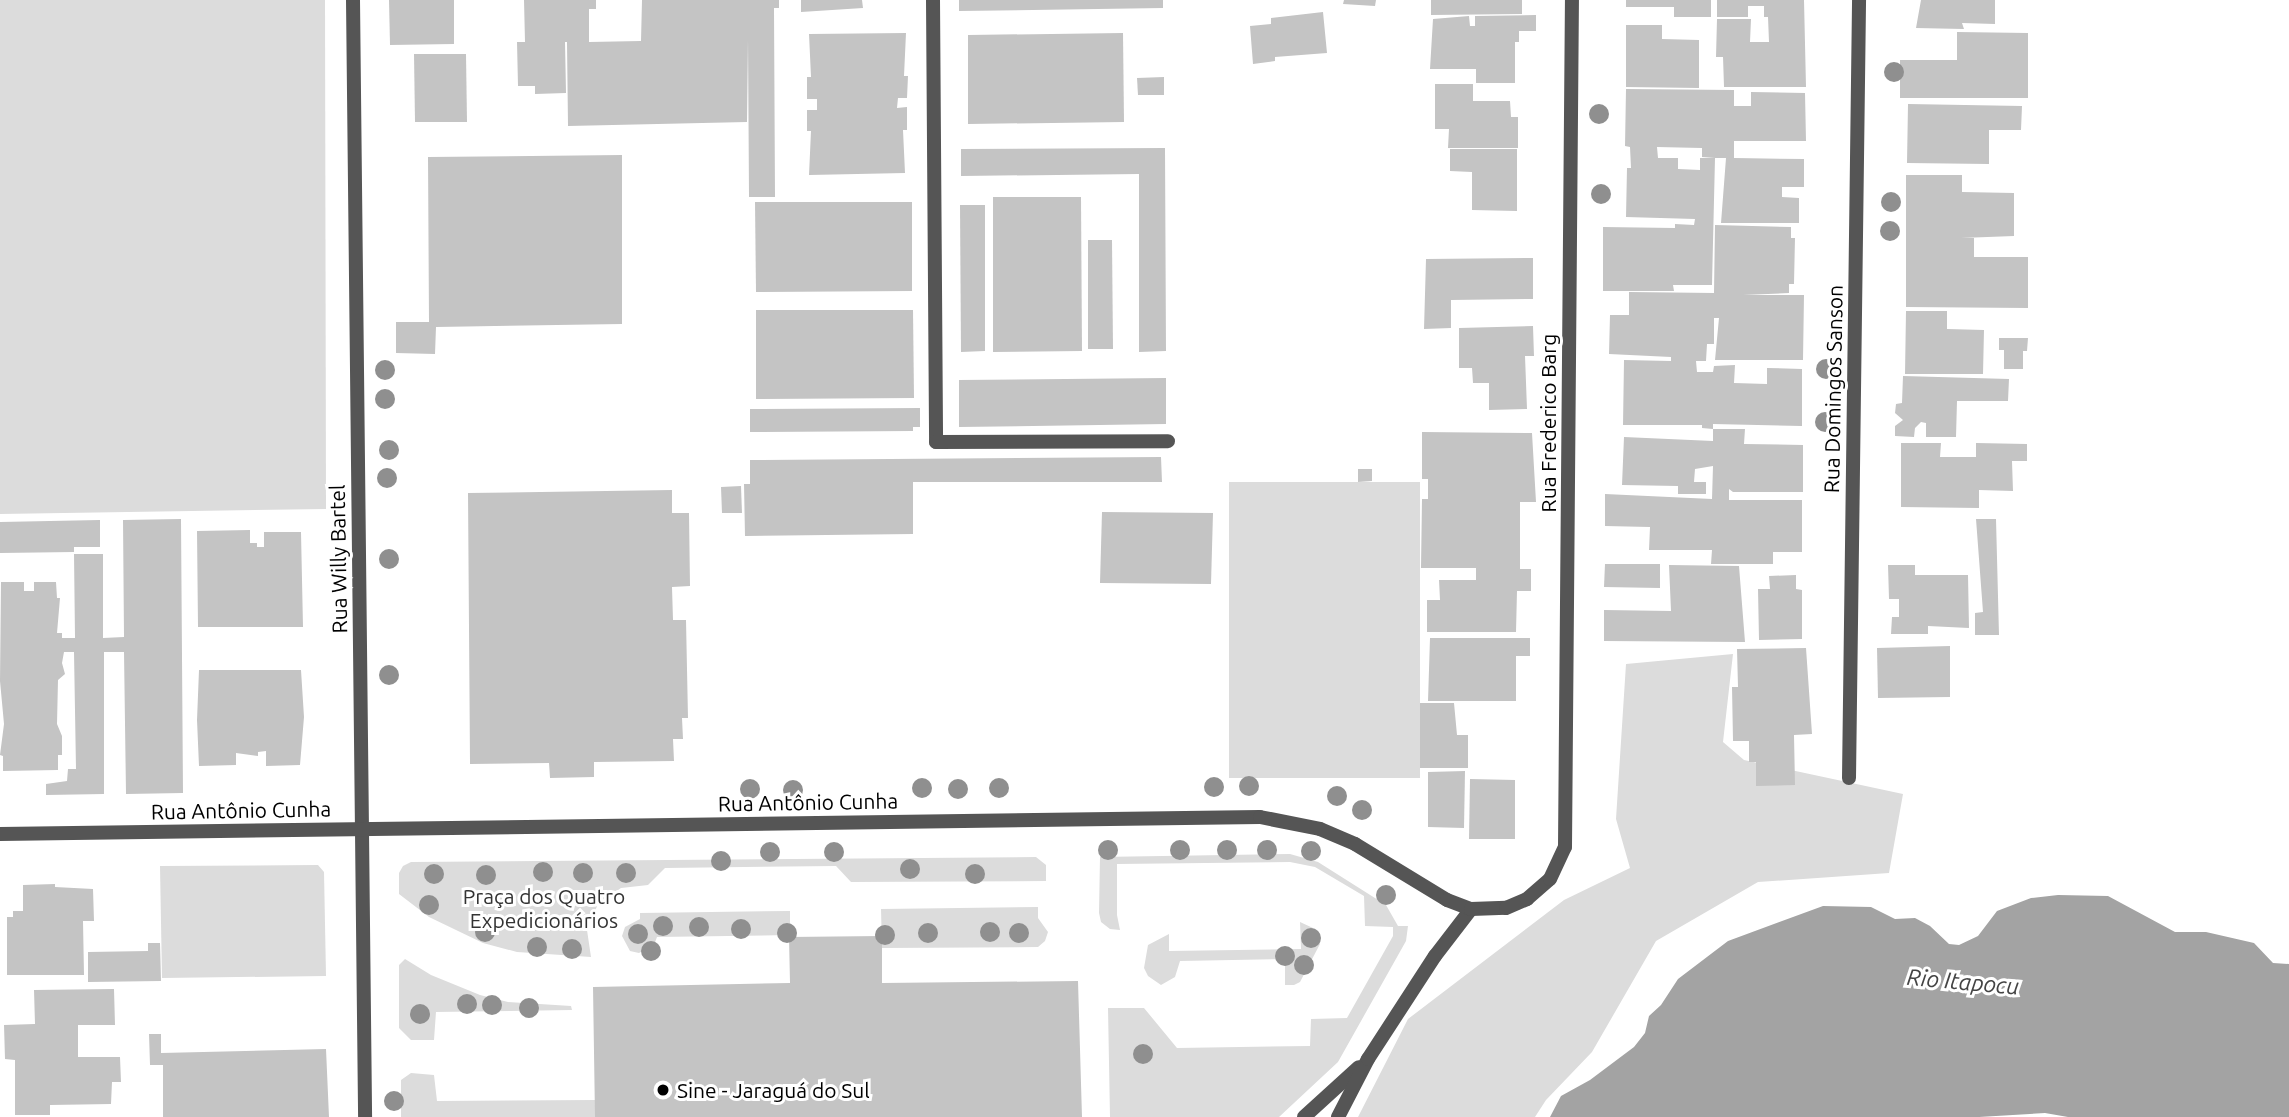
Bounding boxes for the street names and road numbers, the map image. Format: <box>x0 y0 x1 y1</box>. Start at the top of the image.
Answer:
street label: Rua Domingos Sanson <box>1819 285 1847 493</box>
street label: Rua Frederico Barg <box>1535 334 1561 512</box>
street label: Rua Willy Bartel <box>324 484 352 634</box>
street label: Rua Antônio Cunha <box>718 788 898 816</box>
street label: Rua Antônio Cunha <box>151 796 331 824</box>

